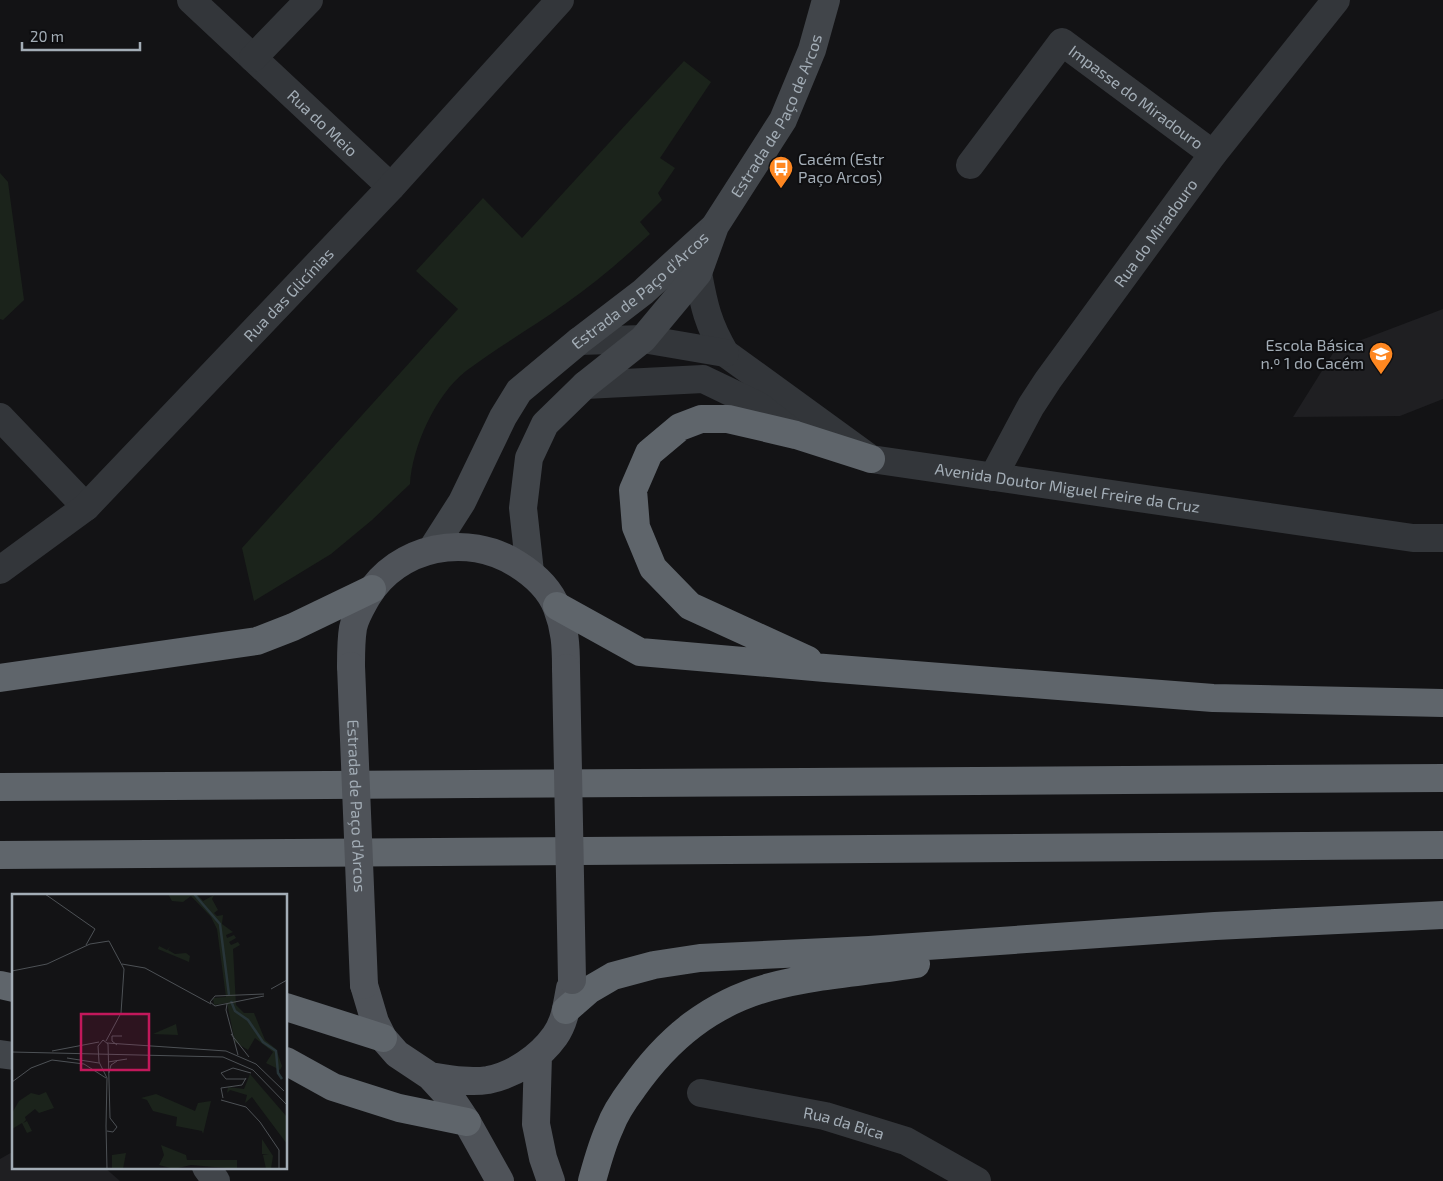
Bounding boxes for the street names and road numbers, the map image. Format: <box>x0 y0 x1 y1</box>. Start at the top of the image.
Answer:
street label: Estrada de Paço de Arcos <box>726 32 825 201</box>
street label: Impasse do Miradouro <box>1066 41 1207 153</box>
street label: Rua do Meio <box>284 85 362 160</box>
street label: Rua do Miradouro <box>1109 175 1201 290</box>
street label: Estrada de Paço d'Arcos <box>567 227 712 353</box>
street label: Rua das Glicínias <box>239 244 337 345</box>
street label: Avenida Doutor Miguel Freire da Cruz <box>934 458 1201 516</box>
street label: Estrada de Paço d'Arcos <box>344 719 370 893</box>
street label: Rua da Bica <box>802 1102 887 1143</box>

